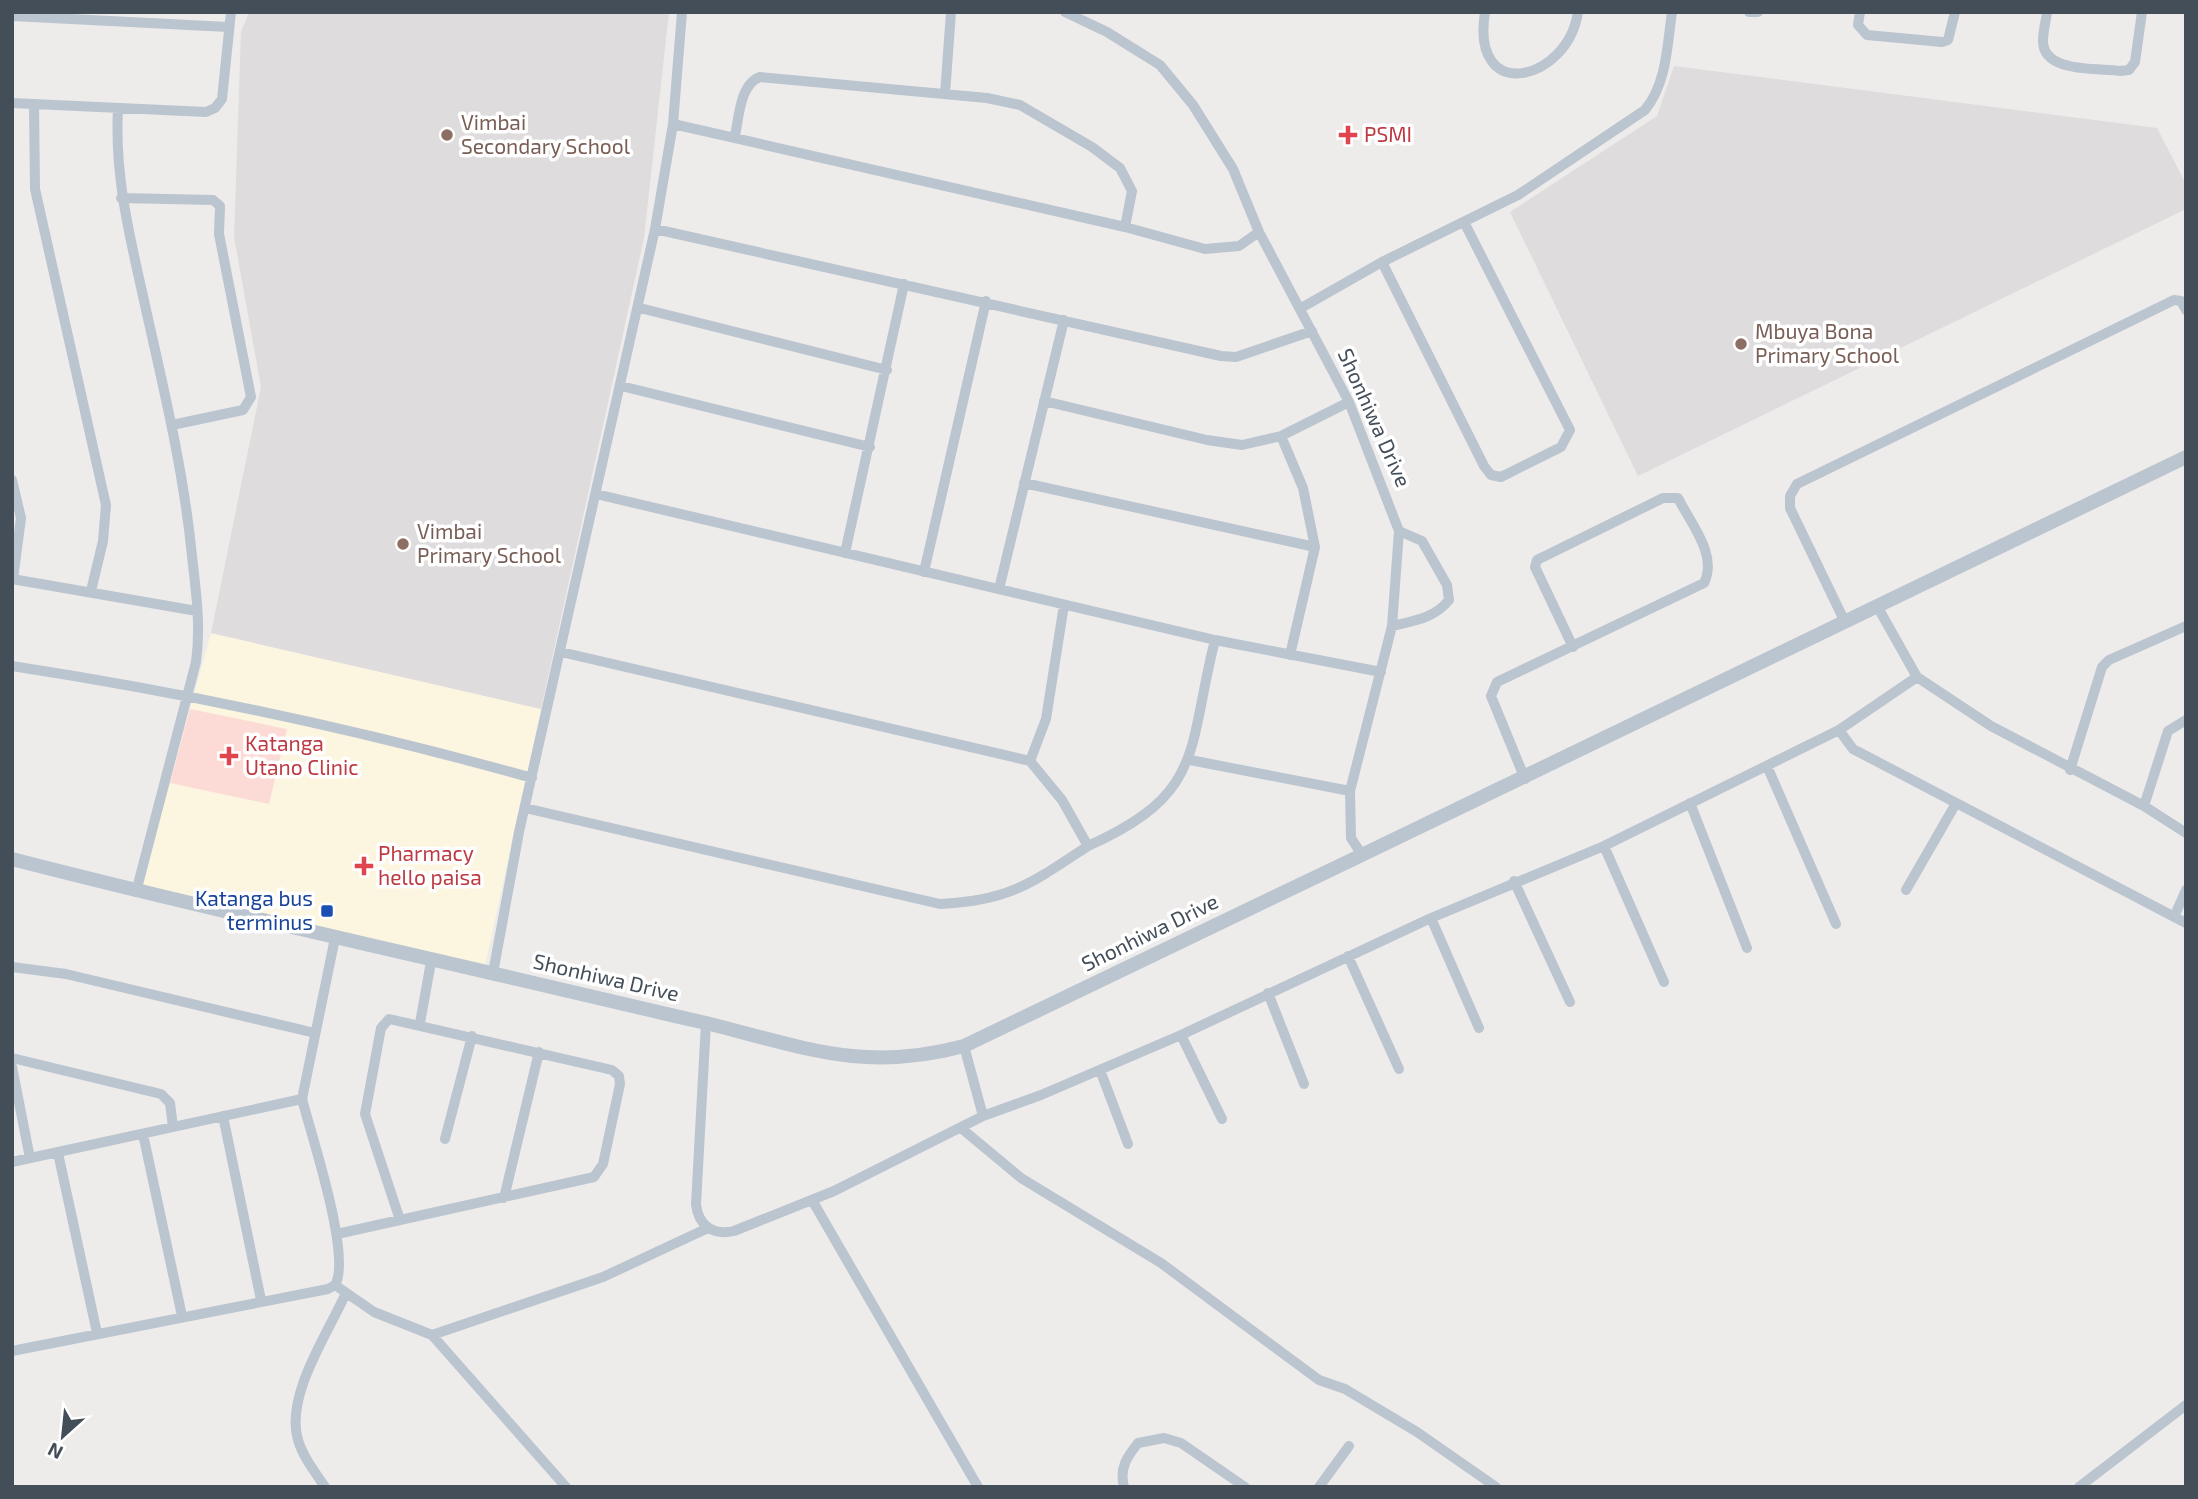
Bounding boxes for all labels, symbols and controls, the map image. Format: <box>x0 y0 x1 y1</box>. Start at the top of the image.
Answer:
place label: Vimbai Secondary School <box>461 109 631 158</box>
place label: PSMI <box>1364 121 1412 146</box>
marker: PSMI <box>1338 125 1358 145</box>
marker: Vimbai Secondary School <box>439 127 455 143</box>
place label: Mbuya Bona Primary School <box>1755 318 1900 367</box>
marker: Mbuya Bona Primary School <box>1733 336 1749 352</box>
street label: Shonhiwa Drive <box>1334 344 1417 490</box>
place label: Vimbai Primary School <box>417 518 562 567</box>
marker: Vimbai Primary School <box>395 536 411 552</box>
place label: Katanga Utano Clinic <box>245 730 358 779</box>
marker: Katanga Utano Clinic <box>219 746 239 766</box>
place label: Pharmacy hello paisa <box>378 840 482 889</box>
marker: Pharmacy hello paisa <box>356 858 372 874</box>
place label: Katanga bus terminus <box>195 885 313 934</box>
street label: Shonhiwa Drive <box>1077 888 1222 976</box>
marker: Katanga bus terminus <box>319 903 335 919</box>
street label: Shonhiwa Drive <box>531 948 682 1005</box>
north arrow <box>28 1401 98 1471</box>
text: N <box>44 1438 66 1465</box>

